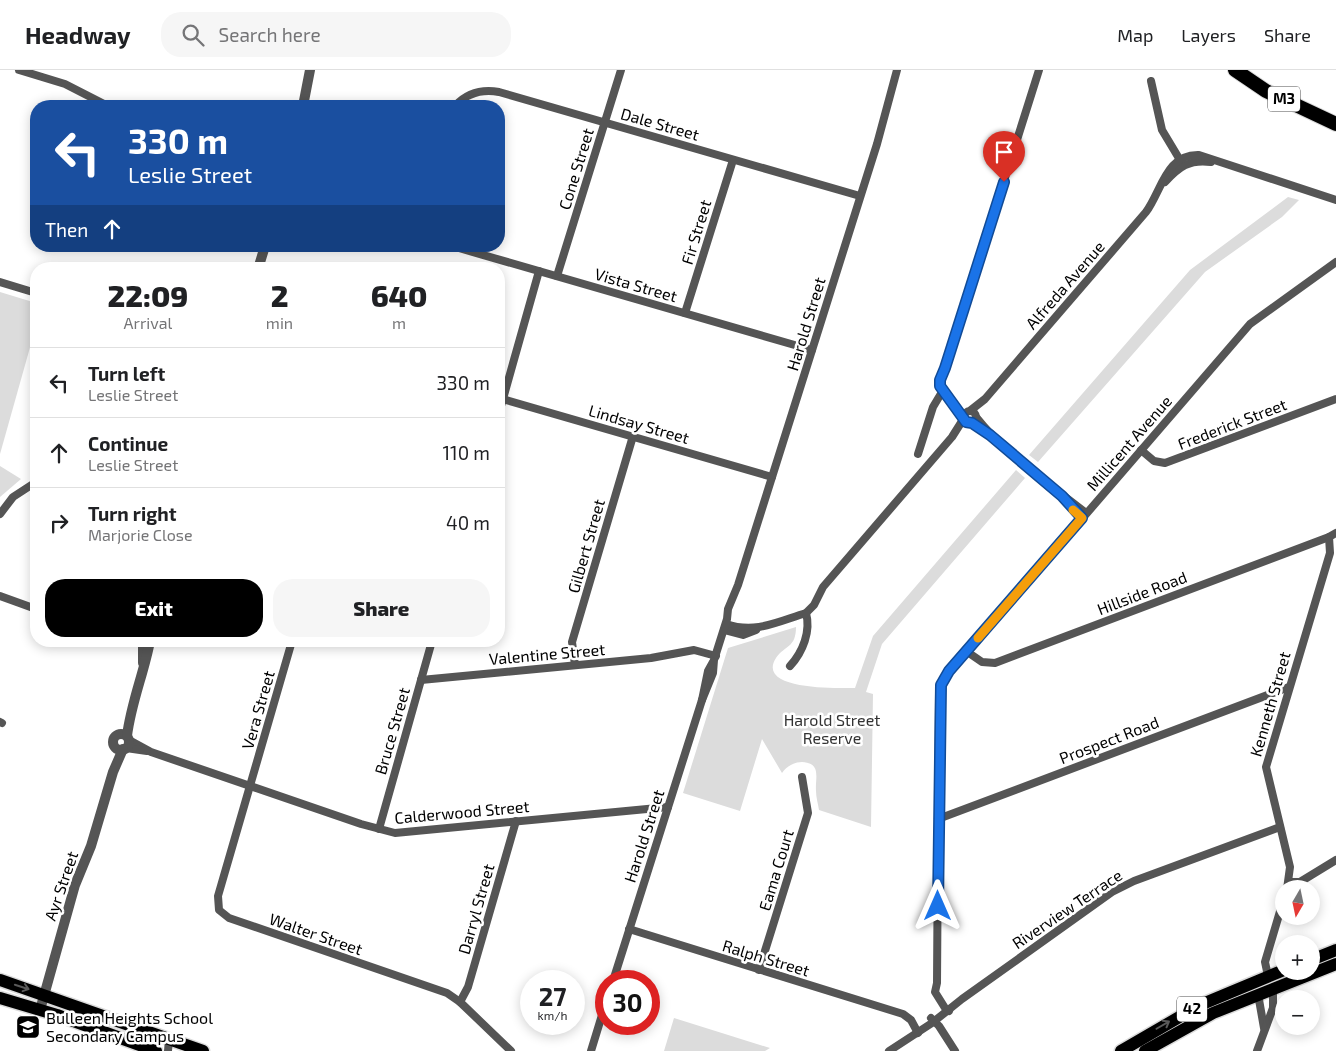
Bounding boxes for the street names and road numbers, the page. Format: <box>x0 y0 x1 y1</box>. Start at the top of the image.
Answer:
road number: M3 <box>1268 86 1300 112</box>
street label: Dale Street <box>619 103 702 144</box>
street label: Cone Street <box>554 126 597 212</box>
street label: Fir Street <box>677 197 714 267</box>
street label: Alfreda Avenue <box>1021 237 1108 333</box>
street label: Vista Street <box>593 264 679 305</box>
street label: Harold Street <box>782 275 829 373</box>
street label: Millicent Avenue <box>1082 391 1175 494</box>
street label: Frederick Street <box>1175 394 1289 453</box>
street label: Lindsay Street <box>587 400 692 447</box>
street label: Gilbert Street <box>563 497 608 595</box>
street label: Hillside Road <box>1094 567 1189 618</box>
street label: Valentine Street <box>488 639 606 668</box>
street label: Kenneth Street <box>1245 649 1294 759</box>
street label: Vera Street <box>237 668 278 751</box>
street label: Bruce Street <box>370 685 413 777</box>
street label: Prospect Road <box>1056 712 1161 767</box>
street label: Harold Street <box>620 787 668 885</box>
street label: Calderwood Street <box>394 796 530 827</box>
street label: Eama Court <box>754 827 797 913</box>
street label: Ayr Street <box>40 849 81 923</box>
street label: Darryl Street <box>454 861 497 956</box>
street label: Riverview Terrace <box>1008 865 1125 952</box>
street label: Walter Street <box>267 909 365 958</box>
street label: Ralph Street <box>720 935 812 980</box>
road number: 42 <box>1177 996 1207 1022</box>

